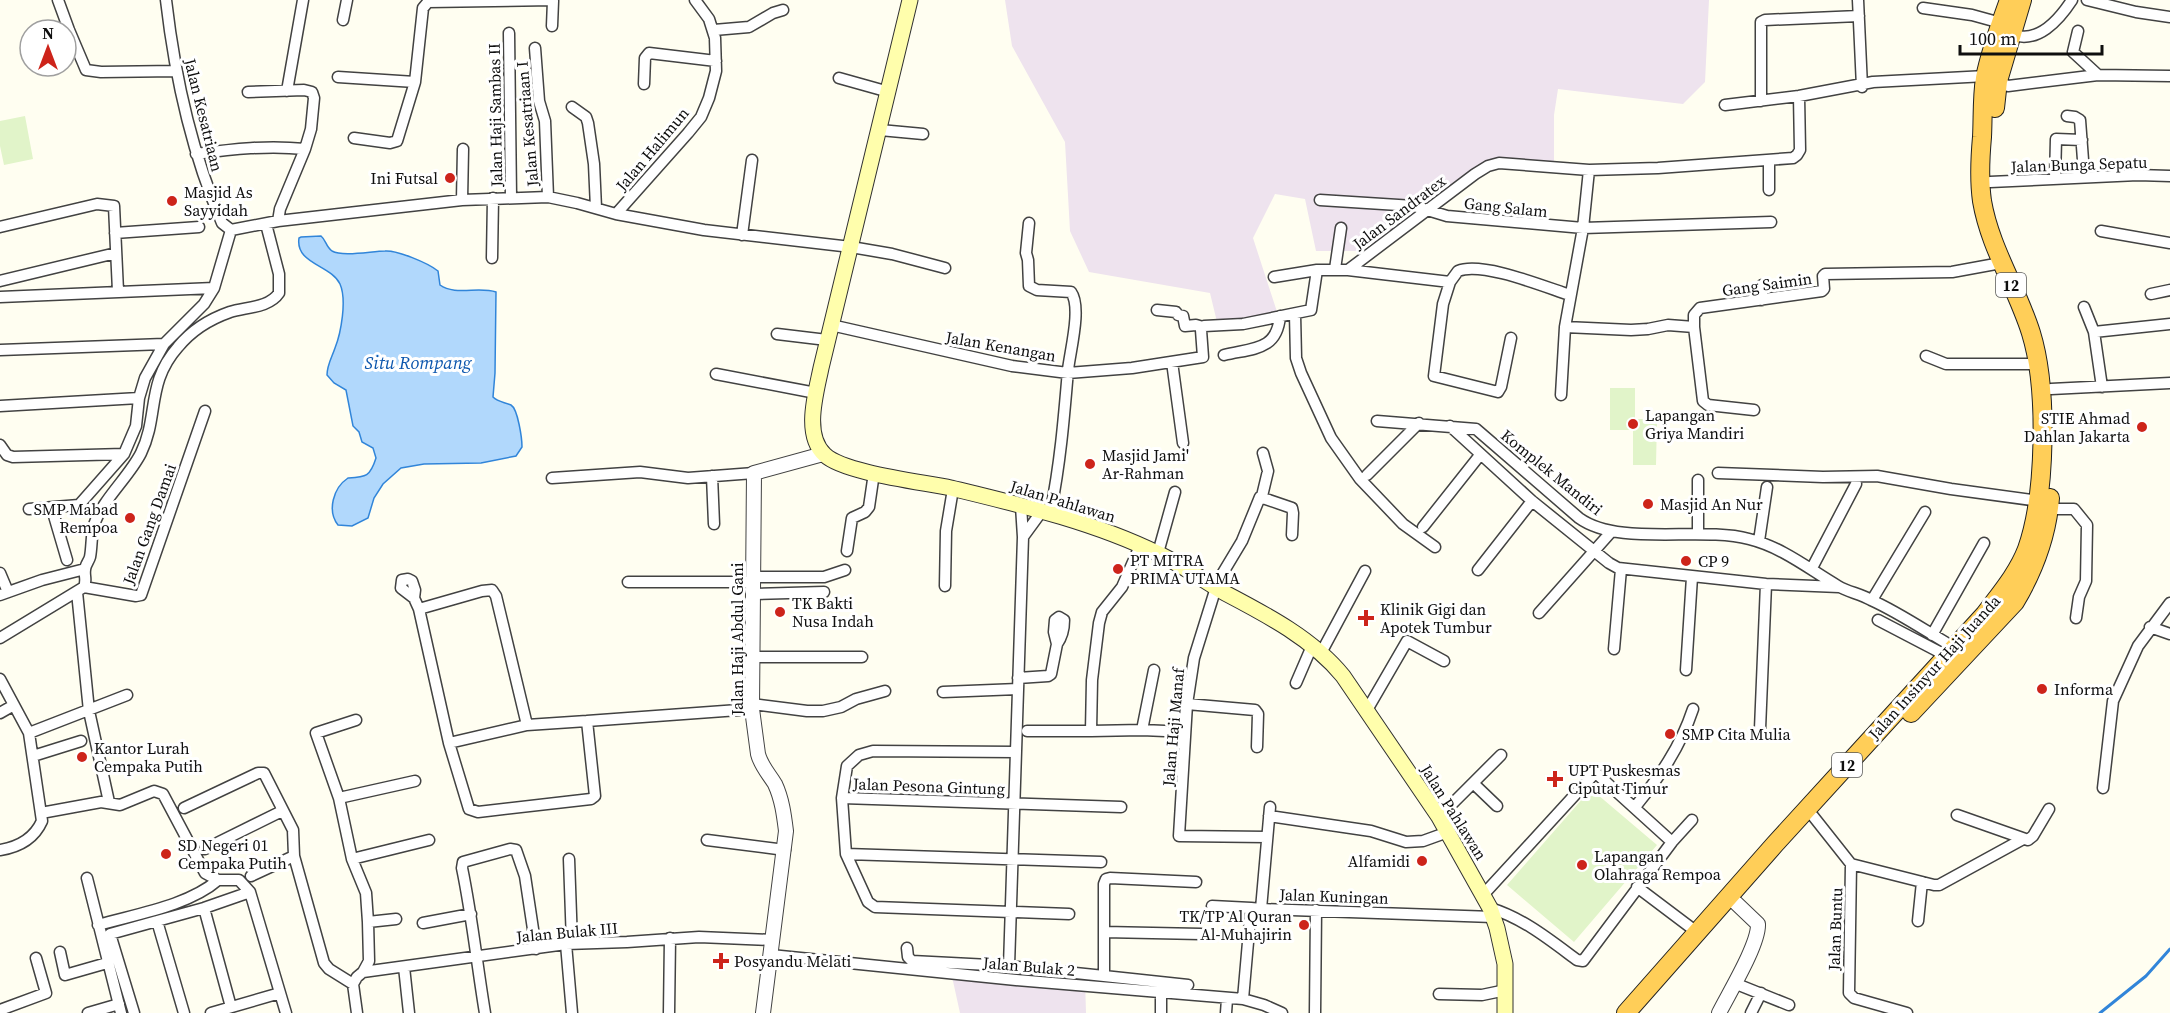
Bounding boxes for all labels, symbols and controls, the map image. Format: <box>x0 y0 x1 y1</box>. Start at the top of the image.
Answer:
north arrow <box>18 18 78 78</box>
scale bar <box>1960 18 2102 56</box>
text: N <box>42 22 54 44</box>
text: 100 m <box>1969 26 2016 51</box>
street label: Jalan Haji Sambas II <box>483 43 507 188</box>
street label: Jalan Kesatriaan <box>179 55 229 174</box>
street label: Jalan Kesatriaan I <box>511 60 544 189</box>
street label: Jalan Halimun <box>610 102 694 196</box>
street label: Jalan Bunga Sepatu <box>2009 151 2148 177</box>
place label: Ini Futsal <box>371 167 438 189</box>
street label: Jalan Sandratex <box>1347 169 1451 255</box>
marker: Ini Futsal <box>443 171 457 185</box>
place label: Masjid As Sayyidah <box>184 181 253 221</box>
street label: Gang Salam <box>1463 192 1549 222</box>
marker: Masjid As Sayyidah <box>165 194 179 208</box>
street label: Gang Saimin <box>1721 267 1814 301</box>
road number: 12 <box>1996 273 2026 297</box>
street label: Jalan Kenangan <box>943 325 1058 367</box>
water label: Situ Rompang <box>364 350 473 375</box>
place label: Lapangan Griya Mandiri <box>1645 404 1744 444</box>
place label: STIE Ahmad Dahlan Jakarta <box>2024 407 2131 447</box>
marker: Lapangan Griya Mandiri <box>1626 417 1640 431</box>
marker: STIE Ahmad Dahlan Jakarta <box>2135 420 2149 434</box>
street label: Komplek Mandiri <box>1497 424 1608 520</box>
place label: Masjid Jami' Ar-Rahman <box>1102 444 1189 484</box>
marker: Masjid Jami' Ar-Rahman <box>1083 457 1097 471</box>
street label: Jalan Gang Damai <box>117 460 181 588</box>
street label: Jalan Pahlawan <box>1007 474 1119 528</box>
place label: Masjid An Nur <box>1660 493 1763 515</box>
marker: Masjid An Nur <box>1641 497 1655 511</box>
place label: SMP Mabad Rempoa <box>34 498 119 538</box>
marker: SMP Mabad Rempoa <box>123 511 137 525</box>
place label: PT MITRA PRIMA UTAMA <box>1130 549 1240 589</box>
place label: CP 9 <box>1698 550 1729 572</box>
marker: CP 9 <box>1679 554 1693 568</box>
street label: Jalan Haji Abdul Gani <box>726 562 748 717</box>
marker: PT MITRA PRIMA UTAMA <box>1111 562 1125 576</box>
street label: Jalan Insinyur Haji Juanda <box>1862 589 2005 745</box>
place label: TK Bakti Nusa Indah <box>792 592 874 632</box>
place label: Klinik Gigi dan Apotek Tumbur <box>1380 598 1492 638</box>
marker: TK Bakti Nusa Indah <box>773 605 787 619</box>
marker: Klinik Gigi dan Apotek Tumbur <box>1357 609 1375 627</box>
street label: Jalan Haji Manaf <box>1157 666 1189 788</box>
place label: Informa <box>2054 678 2114 700</box>
marker: Informa <box>2035 682 2049 696</box>
place label: SMP Cita Mulia <box>1682 723 1792 745</box>
marker: SMP Cita Mulia <box>1663 727 1677 741</box>
place label: Kantor Lurah Cempaka Putih <box>94 737 203 777</box>
marker: Kantor Lurah Cempaka Putih <box>75 750 89 764</box>
road number: 12 <box>1832 753 1862 777</box>
street label: Jalan Pahlawan <box>1415 759 1492 864</box>
place label: UPT Puskesmas Ciputat Timur <box>1568 759 1681 799</box>
marker: UPT Puskesmas Ciputat Timur <box>1546 770 1564 788</box>
street label: Jalan Pesona Gintung <box>852 772 1005 800</box>
place label: SD Negeri 01 Cempaka Putih <box>178 834 287 874</box>
place label: Lapangan Olahraga Rempoa <box>1594 845 1722 885</box>
marker: SD Negeri 01 Cempaka Putih <box>159 847 173 861</box>
place label: Alfamidi <box>1348 850 1410 872</box>
marker: Alfamidi <box>1415 854 1429 868</box>
marker: Lapangan Olahraga Rempoa <box>1575 858 1589 872</box>
street label: Jalan Kuningan <box>1278 883 1389 909</box>
street label: Jalan Buntu <box>1823 887 1847 972</box>
place label: TK/TP Al Quran Al-Muhajirin <box>1179 905 1292 945</box>
street label: Jalan Bulak III <box>514 917 619 947</box>
marker: TK/TP Al Quran Al-Muhajirin <box>1297 918 1311 932</box>
place label: Posyandu Melati <box>734 950 852 972</box>
street label: Jalan Bulak 2 <box>981 951 1076 981</box>
marker: Posyandu Melati <box>712 952 730 970</box>

